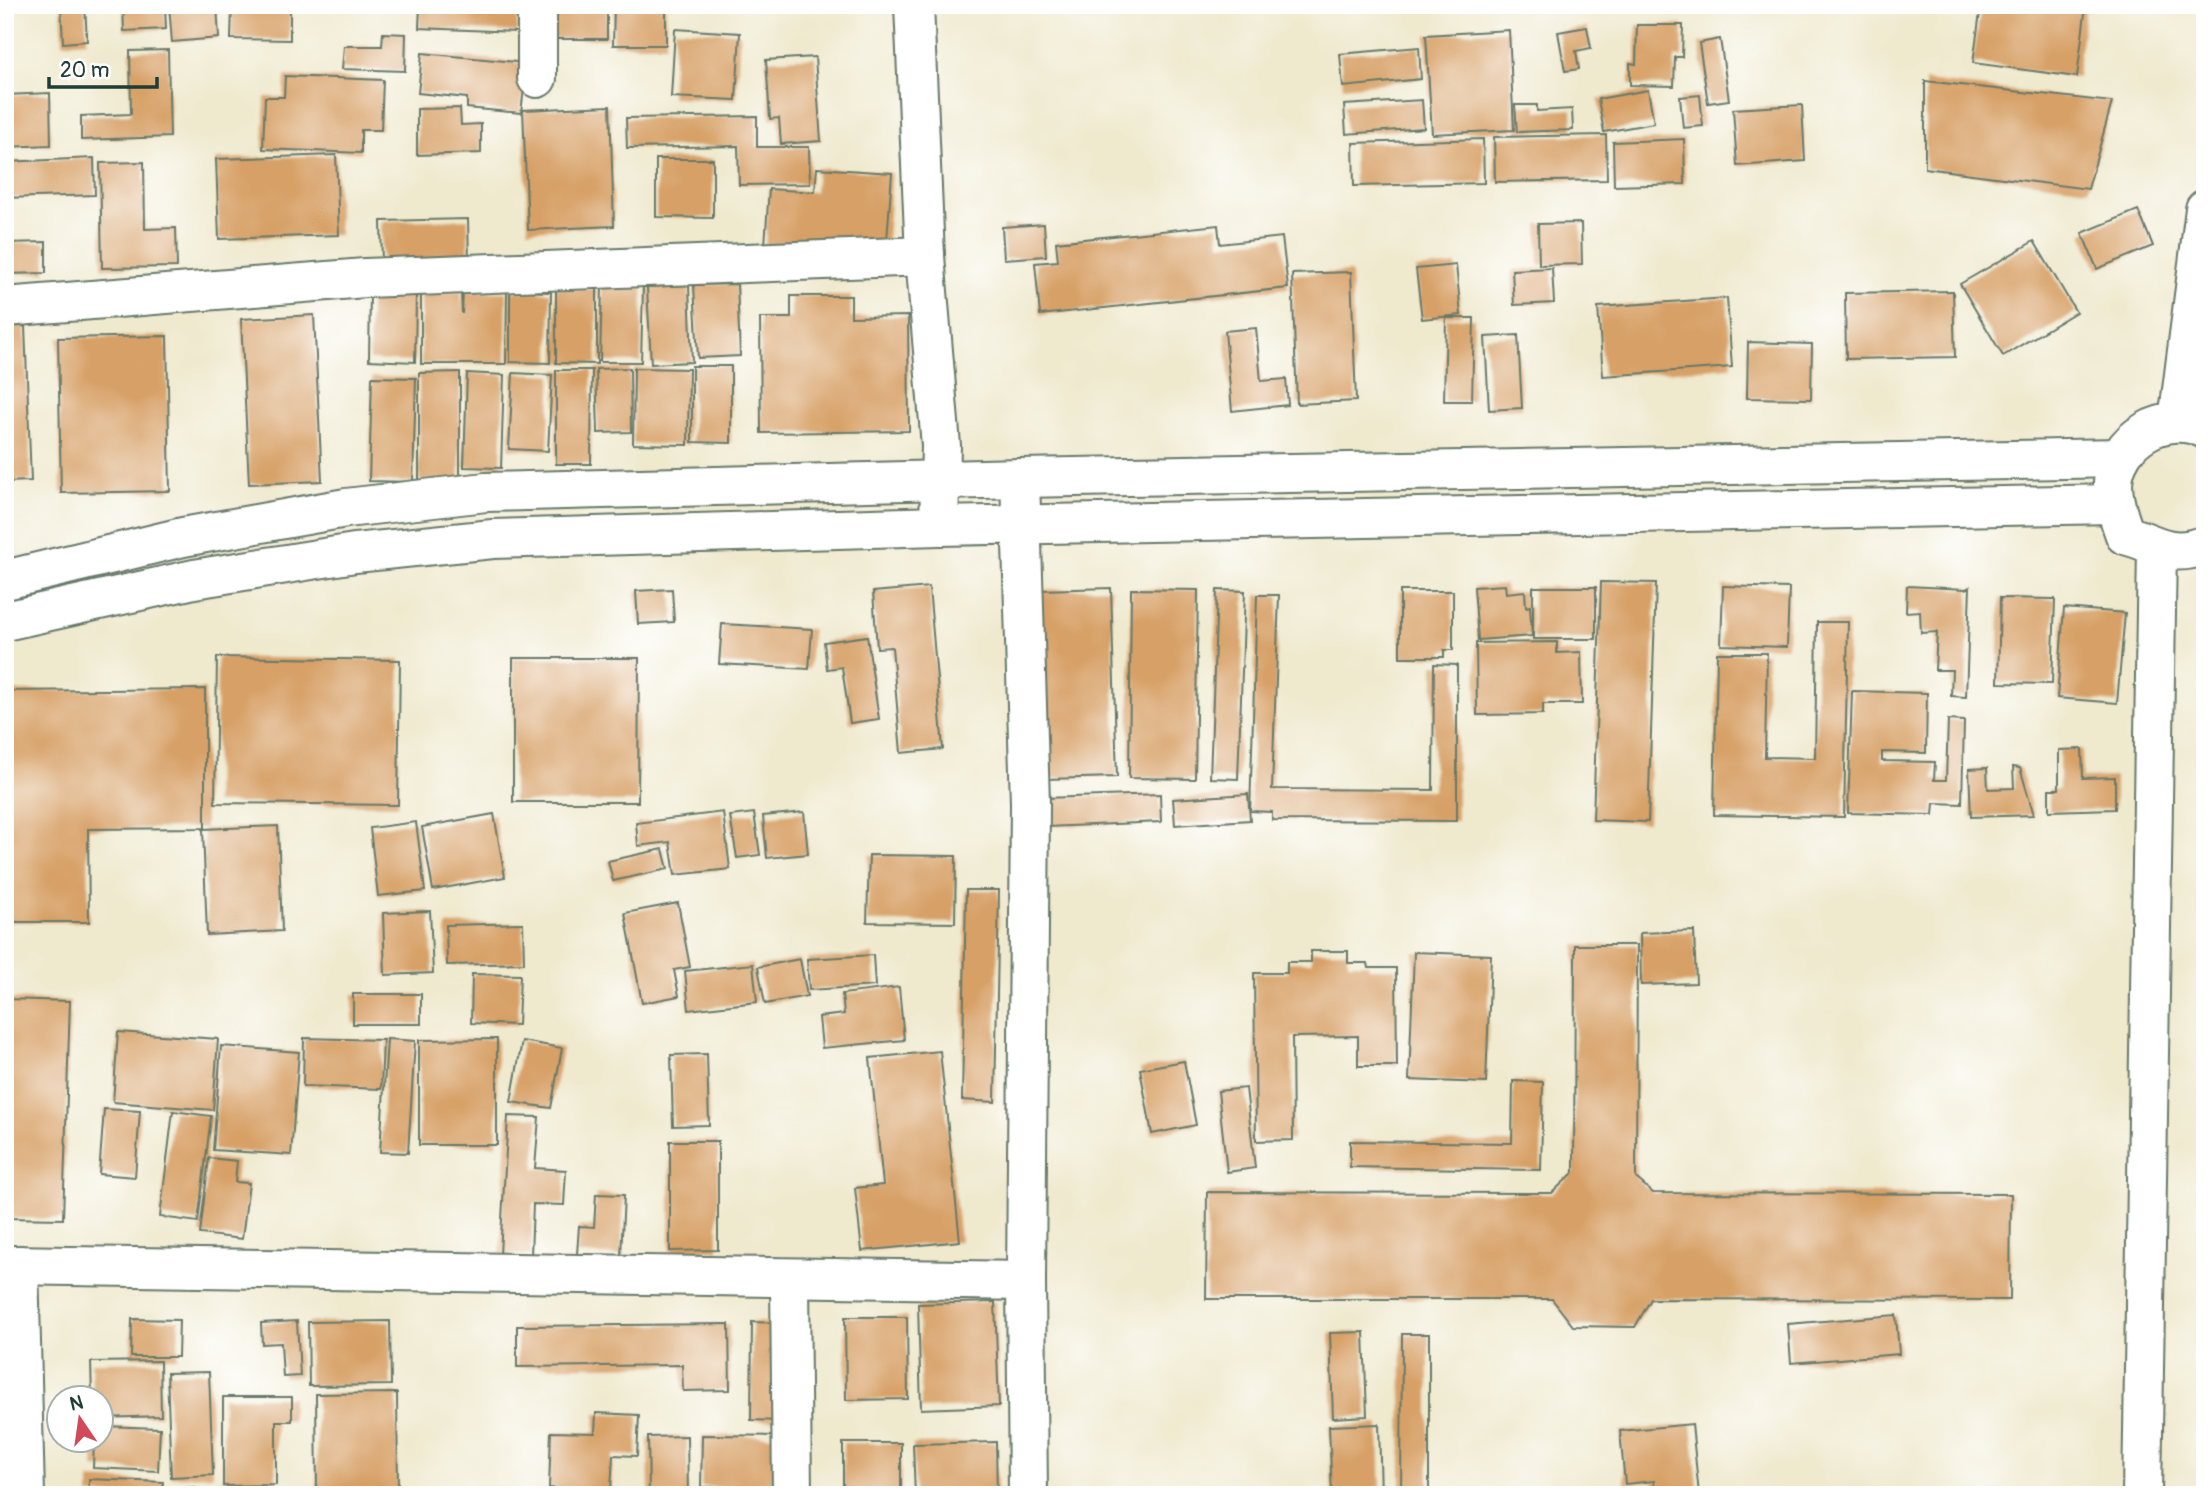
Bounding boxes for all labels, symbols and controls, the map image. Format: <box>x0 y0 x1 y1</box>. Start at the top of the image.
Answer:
scale bar <box>49 46 158 90</box>
text: 20 m <box>60 57 109 84</box>
north arrow <box>46 1384 116 1454</box>
text: N <box>67 1390 86 1417</box>

